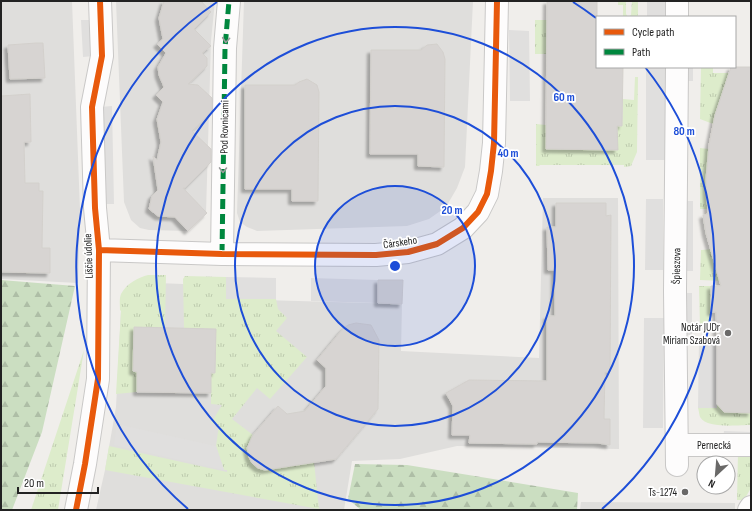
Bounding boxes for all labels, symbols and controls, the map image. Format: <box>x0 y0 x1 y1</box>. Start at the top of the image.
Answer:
legend <box>596 16 736 68</box>
text: Cycle path <box>632 25 674 40</box>
one-way arrow <box>221 37 230 43</box>
text: Path <box>632 45 650 60</box>
text: 60 m <box>553 90 575 105</box>
street label: Pod Rovnicami <box>218 100 231 154</box>
text: 80 m <box>673 124 695 139</box>
text: 40 m <box>497 146 519 161</box>
one-way arrow <box>219 167 228 173</box>
text: 20 m <box>442 203 462 218</box>
street label: Čárskeho <box>382 232 418 252</box>
street label: Líščie údolie <box>81 233 96 279</box>
street label: Špieszova <box>669 248 683 284</box>
centre of rings <box>388 259 402 273</box>
place label: Notár JUDr Miriam Szabová <box>663 321 720 347</box>
marker: Notár JUDr Miriam Szabová <box>723 328 733 338</box>
street label: Pernecká <box>697 439 731 452</box>
north arrow <box>696 455 736 495</box>
scale bar <box>18 469 98 495</box>
text: 20 m <box>24 476 44 491</box>
text: N <box>706 476 717 491</box>
place label: Ts-1274 <box>648 486 677 499</box>
marker: Ts-1274 <box>680 487 690 497</box>

